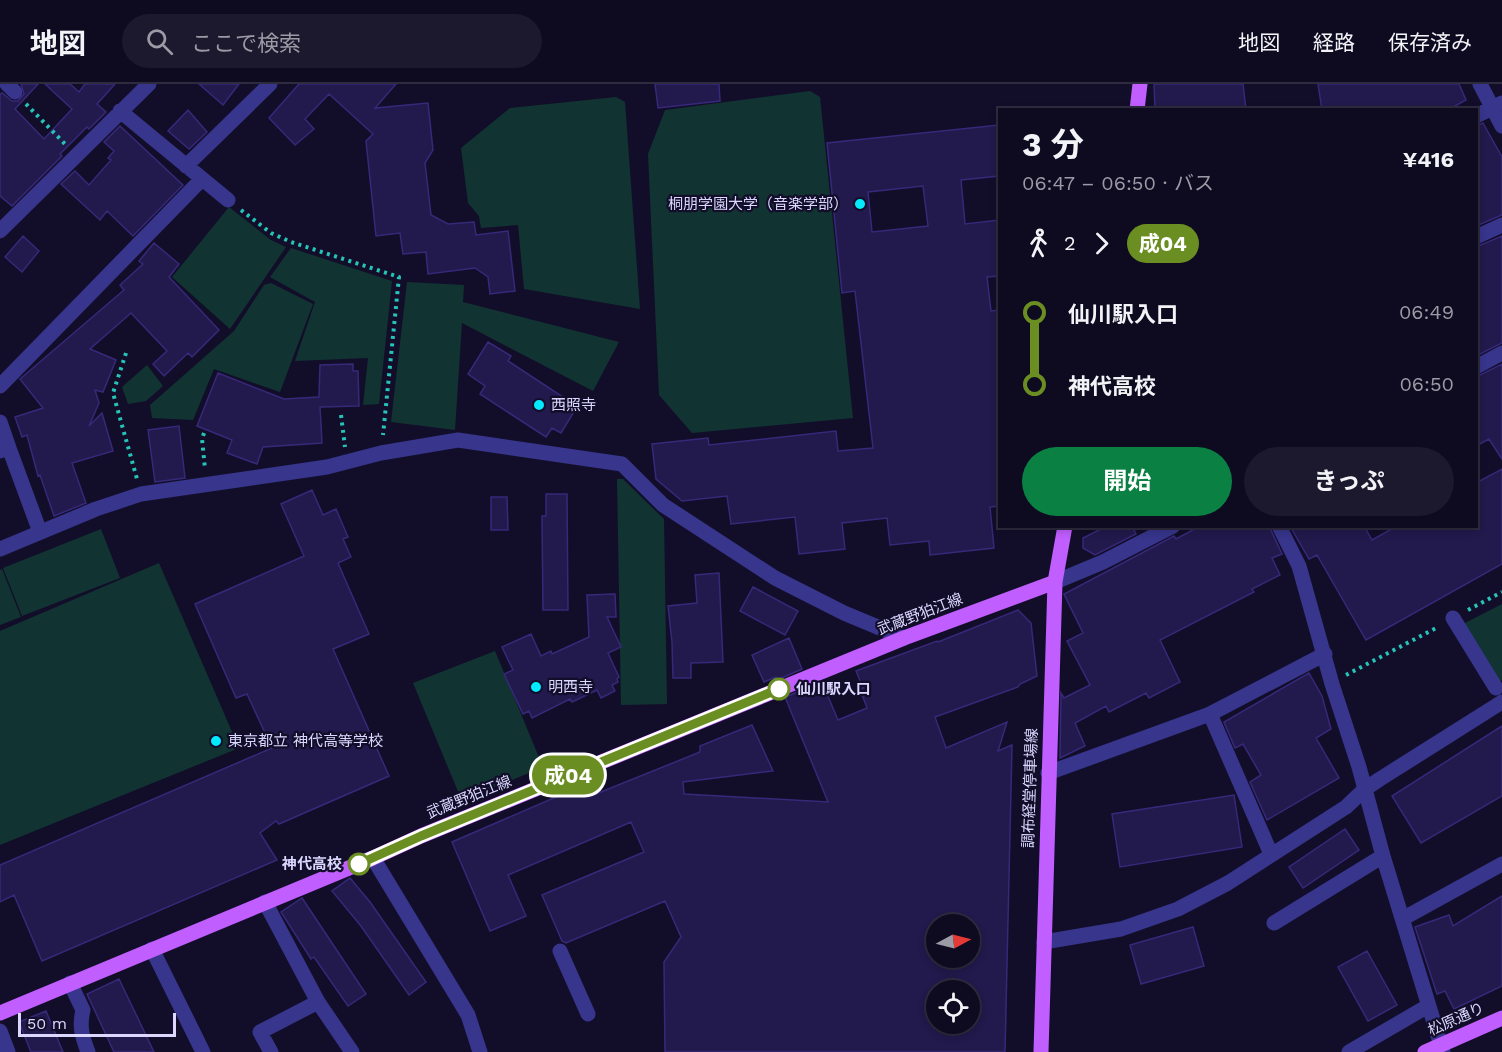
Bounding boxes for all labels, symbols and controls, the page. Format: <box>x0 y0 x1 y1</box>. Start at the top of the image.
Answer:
search box <box>122 14 542 68</box>
icon: search <box>143 25 176 58</box>
text: 地図 <box>30 27 86 60</box>
text: 地図 <box>1238 30 1280 55</box>
text: 経路 <box>1313 30 1355 55</box>
text: 保存済み <box>1388 30 1472 55</box>
text: ここで検索 <box>191 31 301 56</box>
text: 3 分 <box>1022 125 1084 164</box>
text: ¥416 <box>1403 147 1454 172</box>
text: 06:47 – 06:50 · バス <box>1022 171 1214 195</box>
place label: 桐朋学園大学（音楽学部） <box>668 195 848 213</box>
marker: 桐朋学園大学（音楽学部） <box>853 197 867 211</box>
icon: walk <box>1022 227 1055 260</box>
icon: forward <box>1085 227 1118 260</box>
text: 2 <box>1064 231 1076 255</box>
text: 成04 <box>1139 231 1187 256</box>
text: 06:49 <box>1399 300 1454 324</box>
text: 仙川駅入口 <box>1068 302 1178 327</box>
text: 06:50 <box>1399 372 1454 396</box>
text: 神代高校 <box>1068 374 1156 399</box>
place label: 西照寺 <box>551 396 596 414</box>
marker: 西照寺 <box>532 398 546 412</box>
button: 開始 <box>1022 447 1232 516</box>
button: きっぷ <box>1244 447 1454 516</box>
street label: 武蔵野狛江線 <box>875 589 965 639</box>
place label: 明西寺 <box>548 678 593 696</box>
marker: 仙川駅入口 <box>768 678 790 700</box>
marker: 明西寺 <box>529 680 543 694</box>
place label: 仙川駅入口 <box>796 680 871 698</box>
street label: 調布経堂停車場線 <box>1019 728 1041 848</box>
place label: 東京都立 神代高等学校 <box>228 732 383 750</box>
marker: 東京都立 神代高等学校 <box>209 734 223 748</box>
line badge: 成04 <box>534 756 602 794</box>
text: 成04 <box>544 763 592 788</box>
street label: 武蔵野狛江線 <box>424 772 514 822</box>
marker: 神代高校 <box>348 853 370 875</box>
place label: 神代高校 <box>281 855 342 873</box>
north arrow <box>926 914 980 968</box>
map controls <box>926 914 980 1034</box>
button: locate <box>926 980 980 1034</box>
street label: 松原通り <box>1425 999 1487 1039</box>
scale bar <box>18 1010 176 1038</box>
text: 50 m <box>27 1014 67 1033</box>

